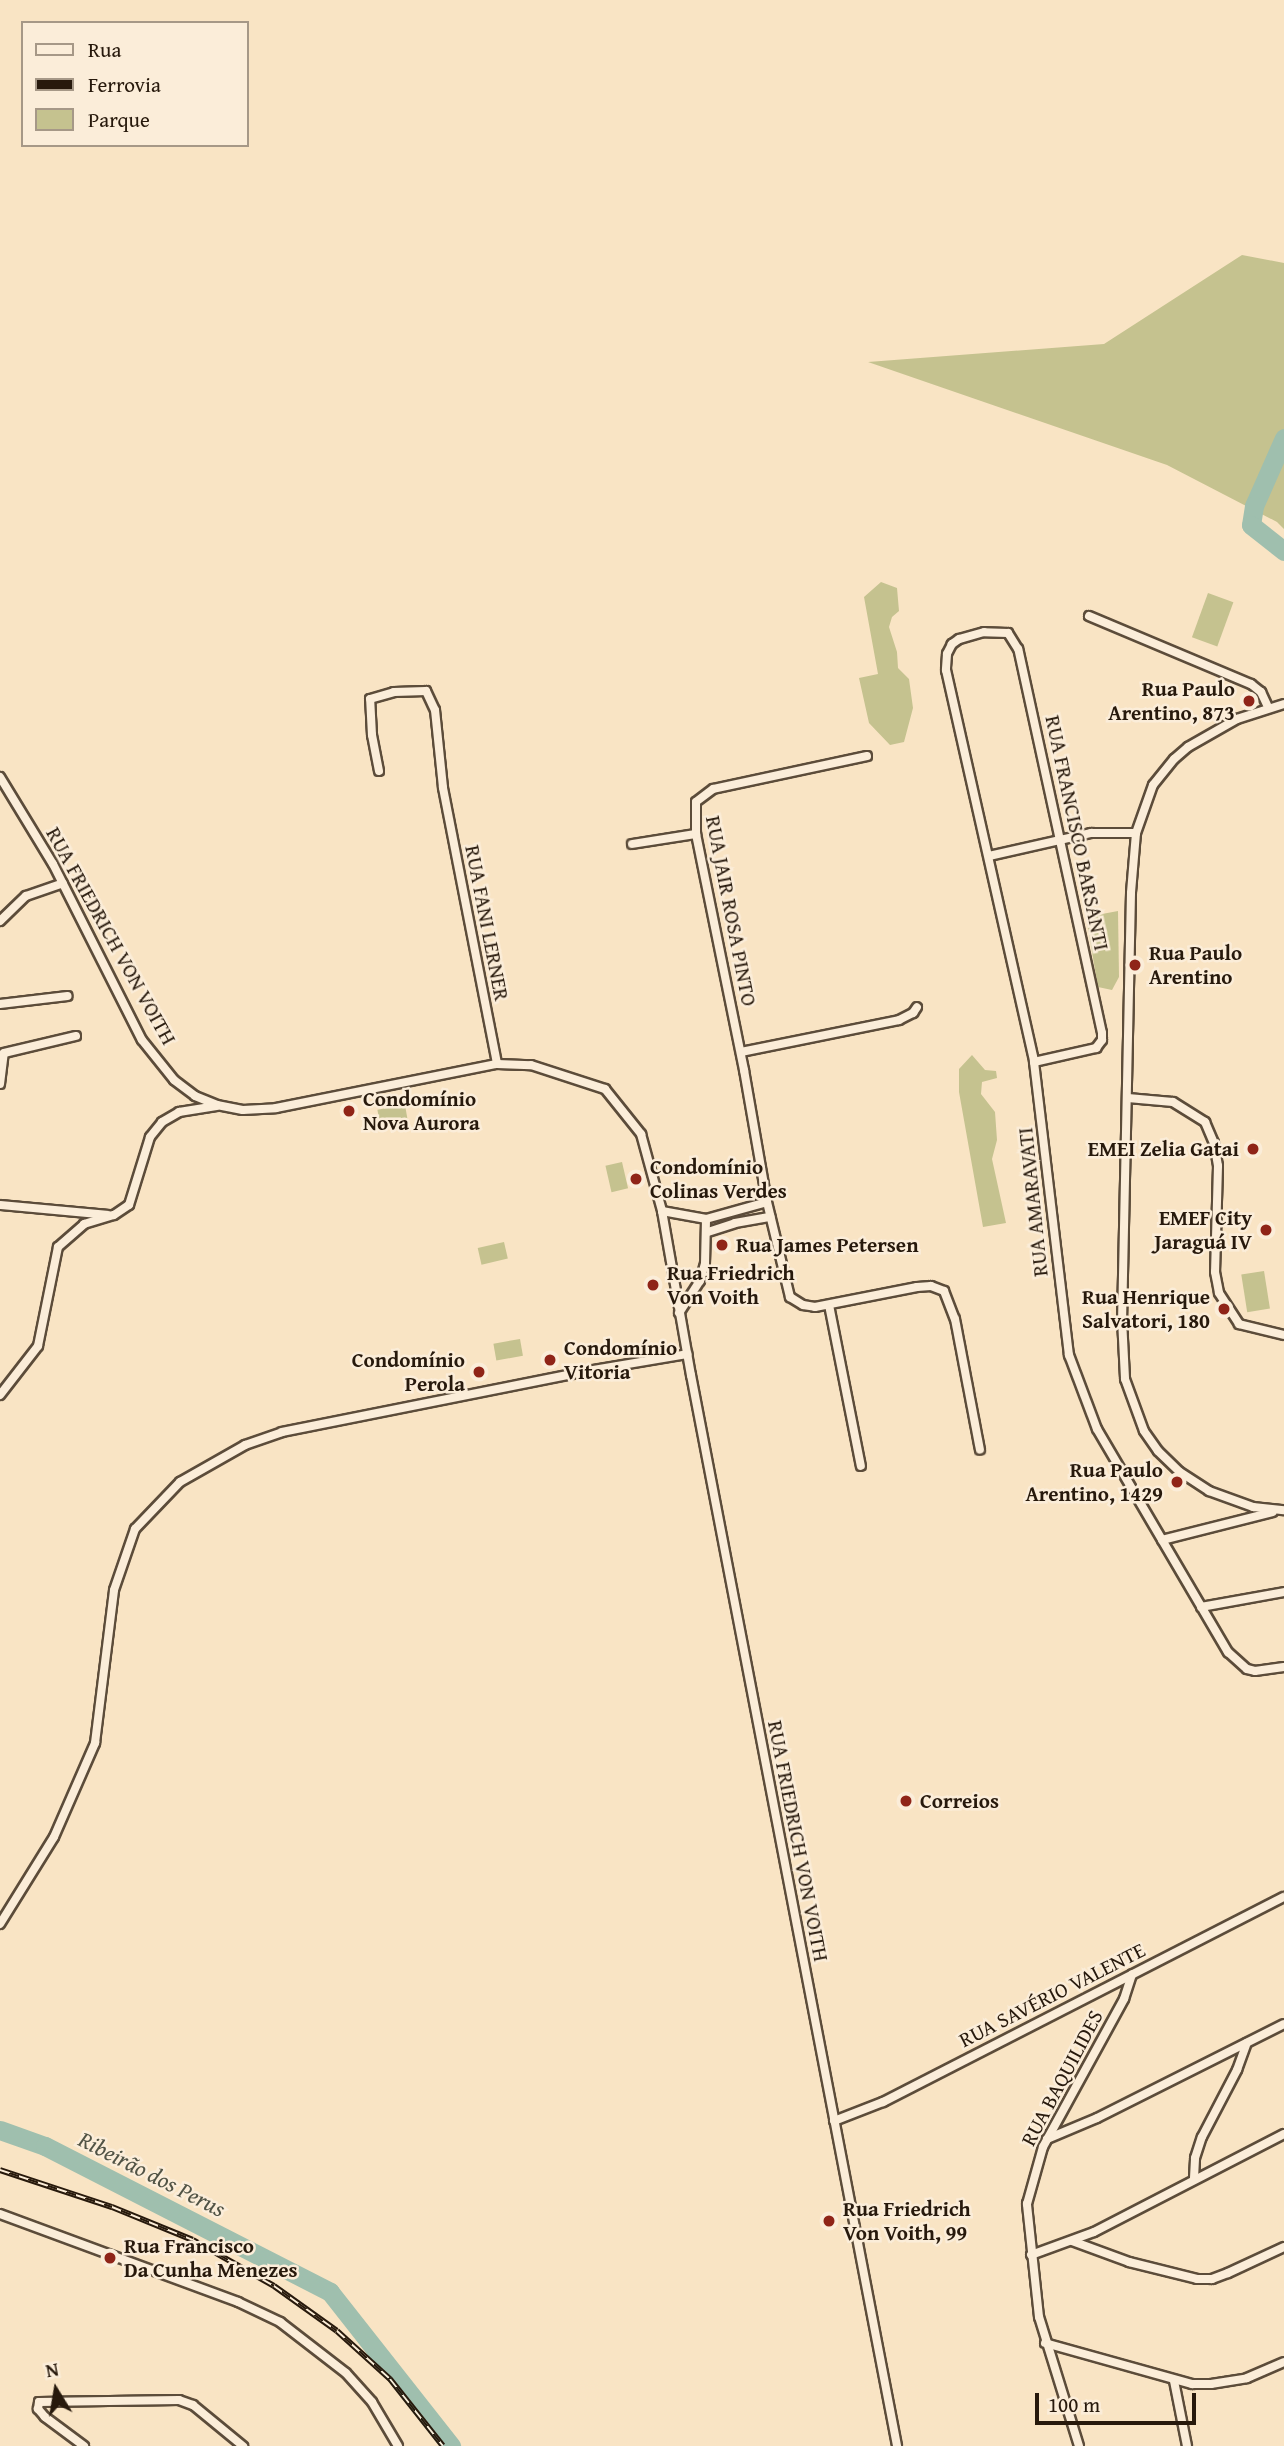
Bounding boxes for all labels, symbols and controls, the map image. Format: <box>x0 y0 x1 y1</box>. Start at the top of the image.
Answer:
legend <box>21 21 248 147</box>
text: Rua <box>88 34 121 65</box>
text: Ferrovia <box>88 69 161 100</box>
text: Parque <box>88 104 150 135</box>
place label: Rua Paulo Arentino, 873 <box>1108 676 1235 726</box>
marker: Rua Paulo Arentino, 873 <box>1241 693 1257 709</box>
street label: RUA FRANCISCO BARSANTI <box>1040 713 1114 953</box>
street label: RUA JAIR ROSA PINTO <box>700 814 762 1008</box>
street label: RUA FRIEDRICH VON VOITH <box>41 823 181 1049</box>
street label: RUA FANI LERNER <box>460 843 514 1003</box>
place label: Rua Paulo Arentino <box>1149 940 1242 990</box>
marker: Rua Paulo Arentino <box>1127 957 1143 973</box>
place label: Condomínio Nova Aurora <box>363 1086 480 1136</box>
marker: Condomínio Nova Aurora <box>341 1103 357 1119</box>
street label: RUA AMARAVATI <box>1013 1126 1053 1278</box>
place label: EMEI Zelia Gatai <box>1088 1136 1239 1162</box>
marker: EMEI Zelia Gatai <box>1245 1141 1261 1157</box>
place label: Condomínio Colinas Verdes <box>650 1154 787 1204</box>
marker: Condomínio Colinas Verdes <box>628 1171 644 1187</box>
place label: EMEF City Jaraguá IV <box>1154 1205 1252 1255</box>
marker: EMEF City Jaraguá IV <box>1258 1222 1274 1238</box>
place label: Rua James Petersen <box>736 1232 919 1258</box>
marker: Rua James Petersen <box>714 1237 730 1253</box>
place label: Rua Friedrich Von Voith <box>667 1260 795 1310</box>
marker: Rua Friedrich Von Voith <box>645 1277 661 1293</box>
place label: Rua Henrique Salvatori, 180 <box>1082 1284 1210 1334</box>
marker: Rua Henrique Salvatori, 180 <box>1216 1301 1232 1317</box>
place label: Condomínio Vitoria <box>564 1335 677 1385</box>
place label: Condomínio Perola <box>352 1347 465 1397</box>
marker: Condomínio Vitoria <box>542 1352 558 1368</box>
marker: Condomínio Perola <box>471 1364 487 1380</box>
place label: Rua Paulo Arentino, 1429 <box>1025 1457 1163 1507</box>
marker: Rua Paulo Arentino, 1429 <box>1169 1474 1185 1490</box>
street label: RUA FRIEDRICH VON VOITH <box>762 1718 834 1964</box>
place label: Correios <box>920 1788 999 1814</box>
marker: Correios <box>898 1793 914 1809</box>
street label: RUA SAVÉRIO VALENTE <box>955 1937 1149 2053</box>
street label: RUA BAQUILIDES <box>1016 2006 1108 2150</box>
water label: Ribeirão dos Perus <box>74 2125 230 2223</box>
place label: Rua Friedrich Von Voith, 99 <box>843 2196 971 2246</box>
marker: Rua Friedrich Von Voith, 99 <box>821 2213 837 2229</box>
place label: Rua Francisco Da Cunha Menezes <box>124 2233 298 2283</box>
marker: Rua Francisco Da Cunha Menezes <box>102 2250 118 2266</box>
text: N <box>43 2354 61 2384</box>
north arrow <box>21 2355 91 2425</box>
scale bar <box>1039 2380 1200 2424</box>
text: 100 m <box>1048 2389 1100 2420</box>

